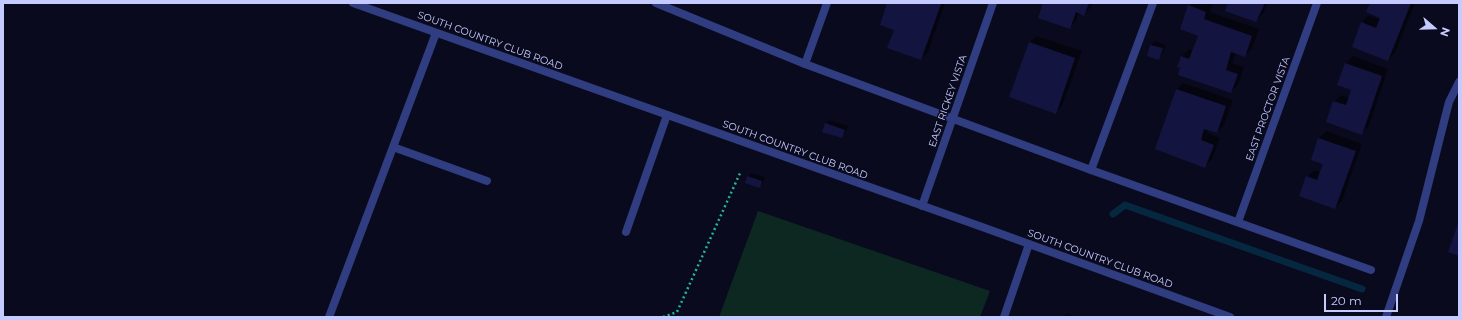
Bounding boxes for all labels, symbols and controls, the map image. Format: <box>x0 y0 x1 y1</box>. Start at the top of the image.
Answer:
north arrow <box>1414 8 1454 48</box>
street label: SOUTH COUNTRY CLUB ROAD <box>416 9 564 73</box>
text: N <box>1437 26 1453 39</box>
street label: EAST RICKEY VISTA <box>927 53 969 149</box>
street label: EAST PROCTOR VISTA <box>1244 55 1292 163</box>
street label: SOUTH COUNTRY CLUB ROAD <box>721 118 869 182</box>
street label: SOUTH COUNTRY CLUB ROAD <box>1026 227 1174 291</box>
scale bar <box>1326 286 1400 312</box>
text: 20 m <box>1331 293 1362 308</box>

